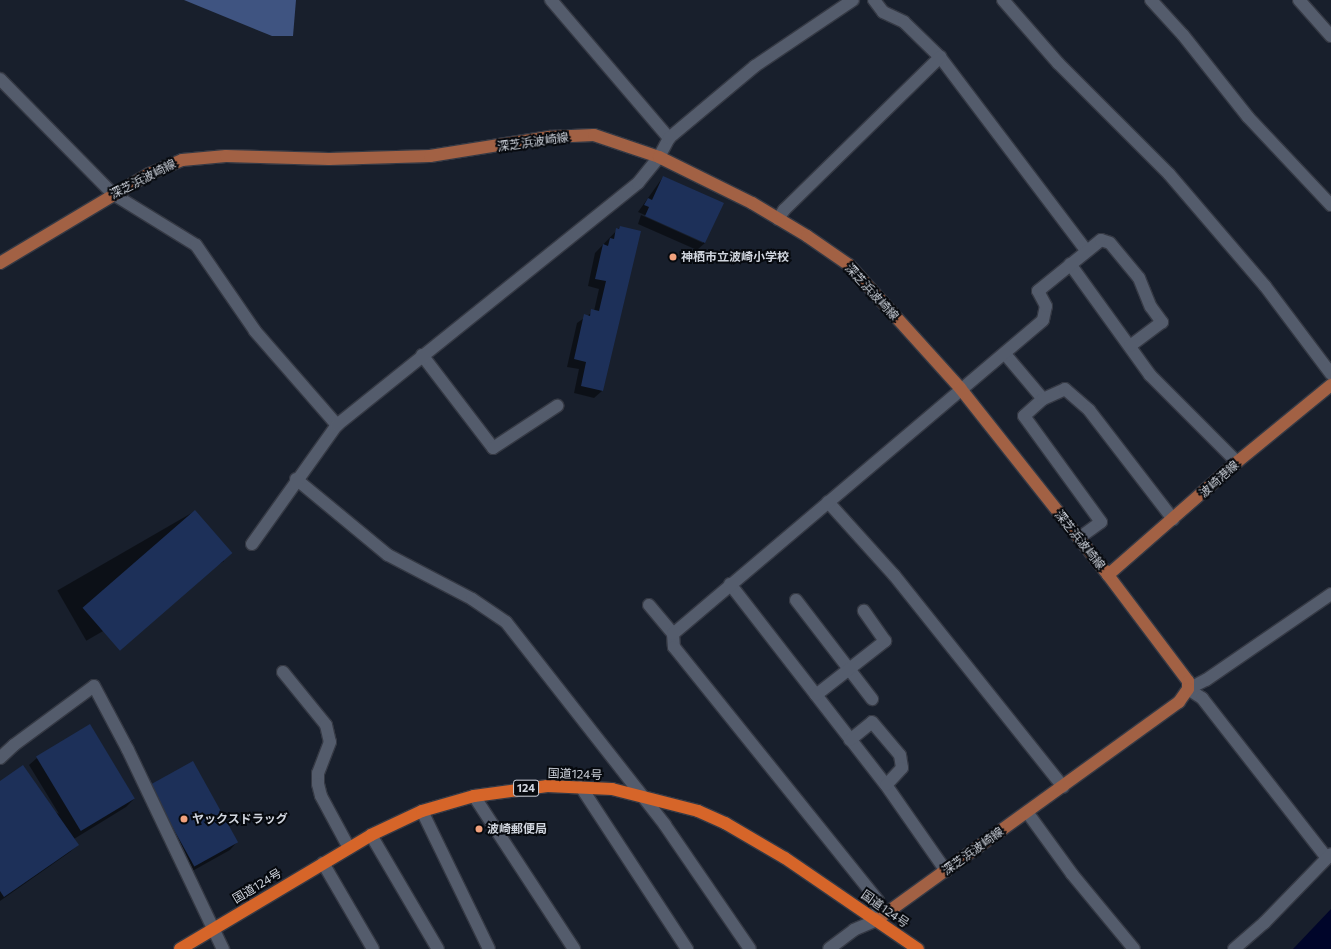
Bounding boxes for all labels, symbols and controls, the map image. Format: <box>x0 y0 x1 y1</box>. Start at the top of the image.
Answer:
street label: 深芝浜波崎線 <box>496 130 570 154</box>
street label: 深芝浜波崎線 <box>108 156 178 202</box>
place label: 神栖市立波崎小学校 <box>681 250 789 264</box>
marker: 神栖市立波崎小学校 <box>668 252 678 262</box>
street label: 深芝浜波崎線 <box>842 261 902 323</box>
street label: 波崎港線 <box>1196 458 1242 500</box>
street label: 深芝浜波崎線 <box>1052 507 1108 573</box>
street label: 国道124号 <box>547 766 603 782</box>
road number: 124 <box>513 779 539 797</box>
place label: ヤックスドラッグ <box>192 812 288 826</box>
marker: ヤックスドラッグ <box>179 814 189 824</box>
place label: 波崎郵便局 <box>487 822 547 836</box>
marker: 波崎郵便局 <box>474 824 484 834</box>
street label: 深芝浜波崎線 <box>940 824 1006 878</box>
street label: 国道124号 <box>230 866 284 906</box>
street label: 国道124号 <box>858 887 912 931</box>

